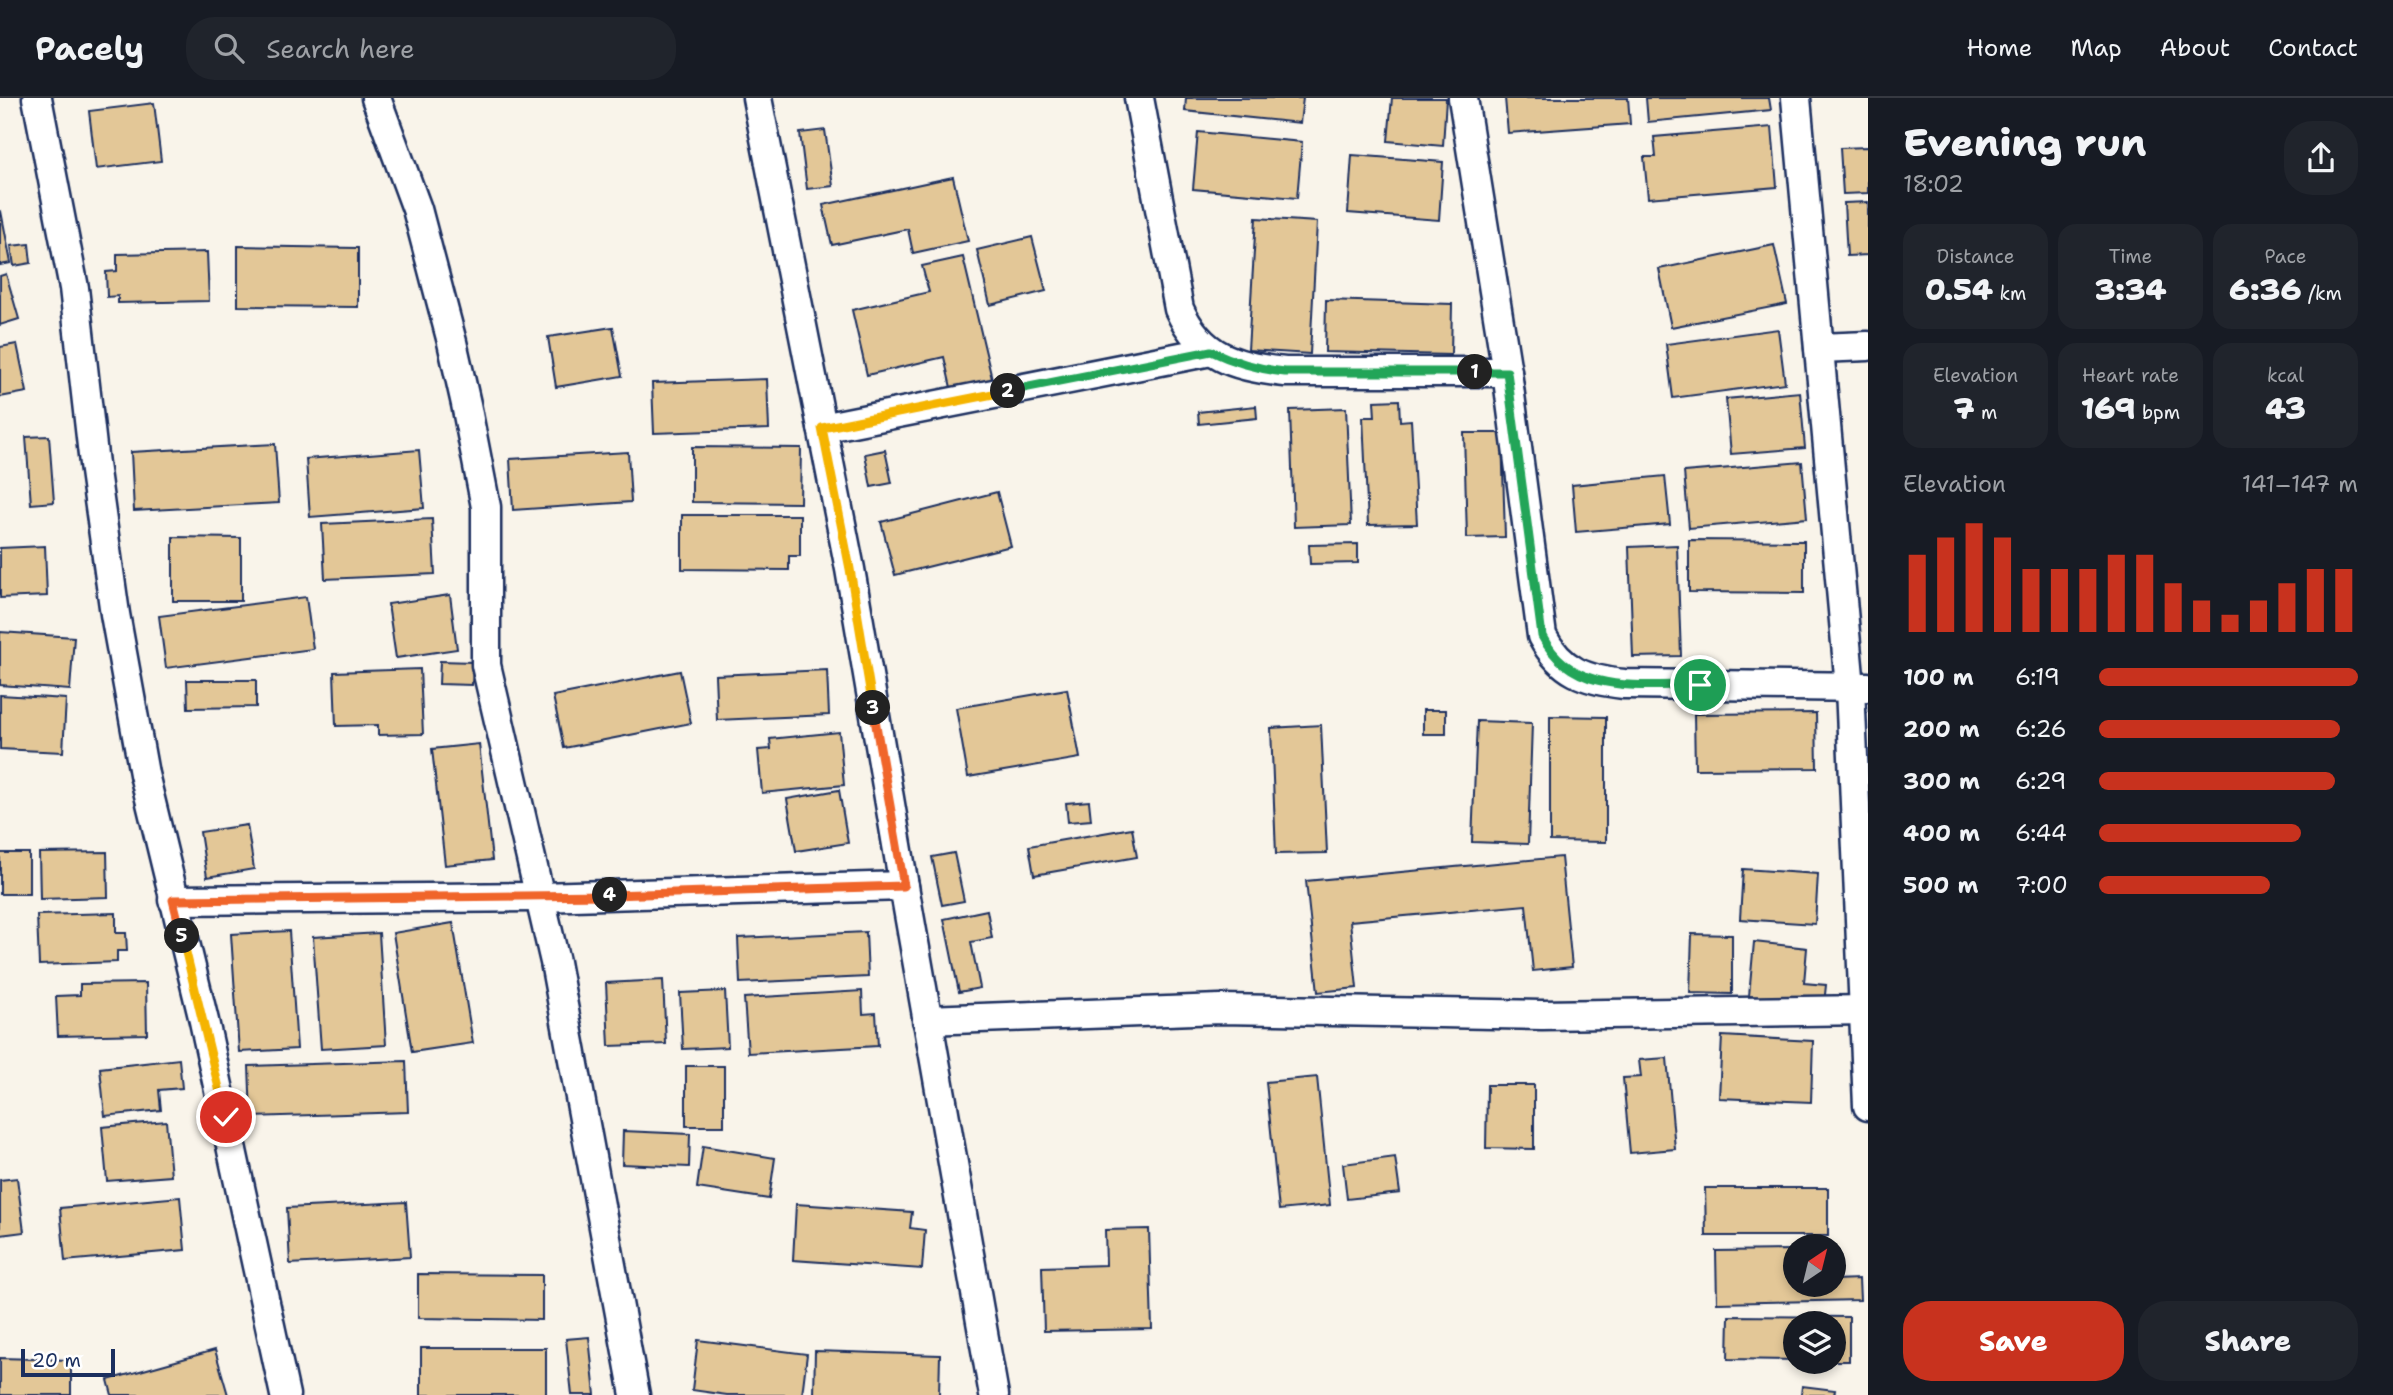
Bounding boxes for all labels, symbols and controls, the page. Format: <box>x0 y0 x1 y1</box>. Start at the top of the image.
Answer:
search box <box>186 17 676 80</box>
text: Pacely <box>35 26 144 71</box>
icon: search <box>210 29 248 67</box>
text: Search here <box>266 31 415 66</box>
text: Home <box>1966 32 2032 64</box>
text: Map <box>2070 32 2122 64</box>
text: About <box>2160 32 2230 64</box>
text: Contact <box>2268 32 2358 64</box>
text: Evening run <box>1903 117 2146 168</box>
button: share <box>2284 121 2358 195</box>
text: 18:02 <box>1903 169 1964 199</box>
text: Distance <box>1937 244 2014 269</box>
text: Time <box>2109 244 2152 269</box>
text: Pace <box>2265 244 2306 269</box>
text: 0.54 <box>1925 269 1993 310</box>
text: 3:34 <box>2094 269 2167 310</box>
text: 6:36 <box>2229 269 2302 310</box>
text: km <box>1993 281 2026 306</box>
text: /km <box>2302 281 2342 306</box>
pin: 1 <box>1458 354 1492 390</box>
text: 1 <box>1470 359 1479 384</box>
text: Elevation <box>1933 363 2018 388</box>
text: Heart rate <box>2082 363 2179 388</box>
text: kcal <box>2267 363 2304 388</box>
pin: 2 <box>990 374 1026 408</box>
text: 2 <box>1001 378 1014 403</box>
text: 7 <box>1954 388 1975 429</box>
text: 169 <box>2081 388 2135 429</box>
text: 43 <box>2265 388 2306 429</box>
text: m <box>1975 400 1997 425</box>
text: bpm <box>2135 400 2180 425</box>
text: Elevation <box>1903 469 2006 499</box>
text: 141–147 m <box>2242 469 2358 499</box>
pin <box>1670 655 1730 715</box>
text: 100 m <box>1903 662 1974 692</box>
text: 6:19 <box>2015 662 2060 692</box>
icon: arrive <box>1681 666 1719 704</box>
pin: 3 <box>856 690 890 726</box>
text: 3 <box>866 695 879 720</box>
text: 200 m <box>1903 714 1980 744</box>
text: 6:26 <box>2015 714 2067 744</box>
text: 300 m <box>1903 766 1980 796</box>
text: 6:29 <box>2015 766 2066 796</box>
text: 400 m <box>1903 818 1980 848</box>
text: 6:44 <box>2015 818 2067 848</box>
text: 500 m <box>1903 870 1978 900</box>
text: 7:00 <box>2015 870 2068 900</box>
pin: 4 <box>592 878 628 912</box>
text: 4 <box>603 882 616 907</box>
pin: 5 <box>164 918 200 954</box>
text: 5 <box>176 923 187 948</box>
pin <box>196 1087 256 1147</box>
icon: check <box>207 1098 245 1136</box>
north arrow <box>1783 1234 1846 1297</box>
map controls <box>1783 1234 1846 1374</box>
button: Save <box>1903 1301 2124 1381</box>
button: Share <box>2138 1301 2358 1381</box>
button: layers <box>1783 1311 1846 1374</box>
scale bar <box>21 1346 116 1378</box>
text: 20 m <box>32 1348 81 1373</box>

